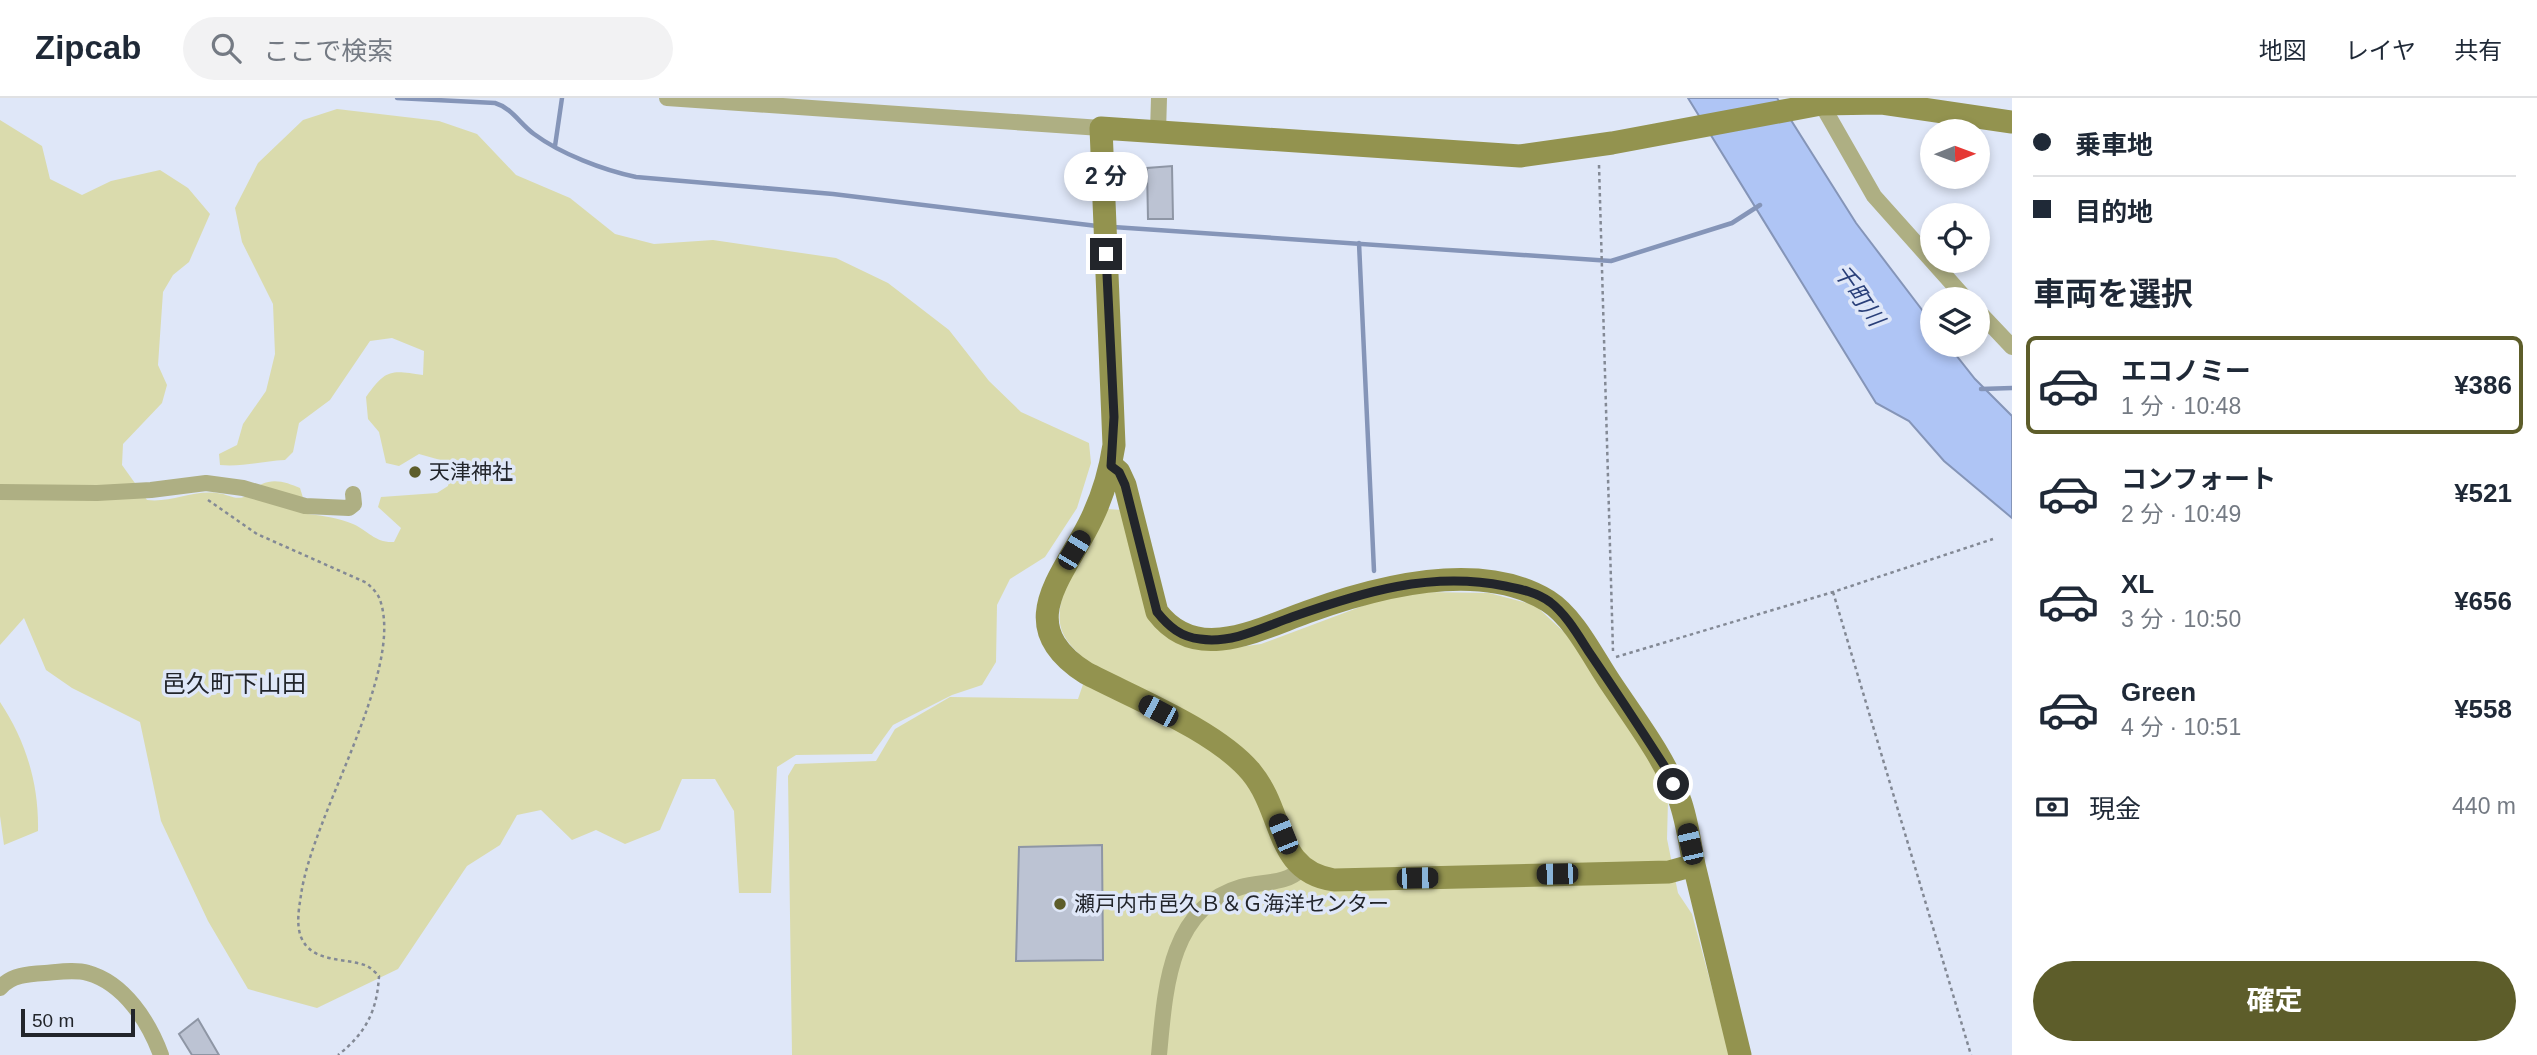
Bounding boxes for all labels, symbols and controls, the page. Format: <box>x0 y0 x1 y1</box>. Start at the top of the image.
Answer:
search box <box>183 17 673 80</box>
text: Zipcab <box>35 29 141 66</box>
icon: search <box>207 29 245 67</box>
text: ここで検索 <box>263 36 393 66</box>
text: 地図 <box>2259 37 2307 64</box>
text: レイヤ <box>2345 37 2416 64</box>
text: 共有 <box>2454 37 2502 64</box>
north arrow <box>1920 119 1990 189</box>
map controls <box>1920 119 1990 357</box>
text: 乗車地 <box>2075 130 2153 160</box>
callout: 2 分 <box>1064 152 1148 202</box>
text: 2 分 <box>1085 163 1127 189</box>
text: 目的地 <box>2075 197 2153 227</box>
button: locate <box>1920 203 1990 273</box>
route end <box>1090 238 1122 270</box>
water label: 千町川 <box>1829 259 1891 333</box>
text: 車両を選択 <box>2033 276 2193 312</box>
button: layers <box>1920 287 1990 357</box>
icon: car <box>2037 354 2100 417</box>
text: エコノミー <box>2121 356 2251 386</box>
text: ¥386 <box>2454 370 2512 400</box>
text: 1 分 · 10:48 <box>2121 393 2241 419</box>
place label: 天津神社 <box>429 460 513 483</box>
icon: car <box>2037 462 2100 525</box>
marker: 天津神社 <box>407 464 423 480</box>
text: コンフォート <box>2121 464 2276 494</box>
text: ¥521 <box>2454 478 2512 508</box>
text: 2 分 · 10:49 <box>2121 501 2241 527</box>
car <box>1055 527 1094 573</box>
text: XL <box>2121 569 2154 599</box>
icon: car <box>2037 570 2100 633</box>
text: ¥656 <box>2454 586 2512 616</box>
text: 3 分 · 10:50 <box>2121 606 2241 632</box>
district label: 邑久町下山田 <box>162 670 306 697</box>
text: Green <box>2121 677 2196 707</box>
icon: car <box>2037 678 2100 741</box>
car <box>1135 692 1182 730</box>
text: ¥558 <box>2454 694 2512 724</box>
text: 4 分 · 10:51 <box>2121 714 2241 740</box>
route start <box>1657 768 1689 800</box>
icon: cash <box>2033 788 2071 826</box>
text: 440 m <box>2452 793 2516 819</box>
text: 現金 <box>2089 794 2141 824</box>
car <box>1266 811 1301 857</box>
car <box>1676 821 1705 867</box>
car <box>1536 863 1579 885</box>
car <box>1396 867 1439 889</box>
place label: 瀬戸内市邑久Ｂ＆Ｇ海洋センター <box>1074 892 1389 915</box>
marker: 瀬戸内市邑久Ｂ＆Ｇ海洋センター <box>1052 896 1068 912</box>
button: 確定 <box>2033 961 2516 1041</box>
scale bar <box>21 1006 135 1038</box>
text: 50 m <box>32 1010 74 1031</box>

